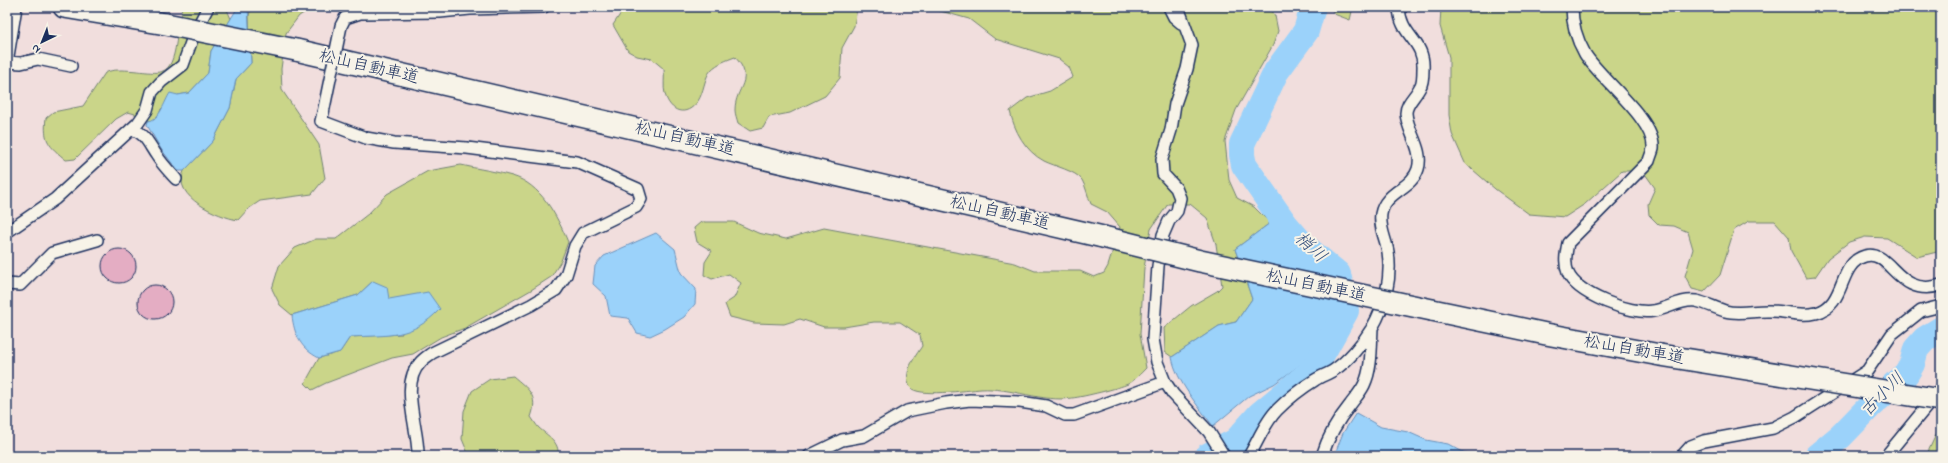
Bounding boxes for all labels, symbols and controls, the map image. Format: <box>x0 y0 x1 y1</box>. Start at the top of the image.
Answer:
north arrow <box>22 22 62 62</box>
text: N <box>28 40 44 57</box>
street label: 松山自動車道 <box>316 43 422 91</box>
street label: 松山自動車道 <box>632 115 738 163</box>
street label: 松山自動車道 <box>947 189 1053 237</box>
water label: 梢川 <box>1288 226 1332 270</box>
street label: 松山自動車道 <box>1264 263 1368 309</box>
street label: 松山自動車道 <box>1582 329 1686 371</box>
water label: 古小川 <box>1855 367 1911 423</box>

